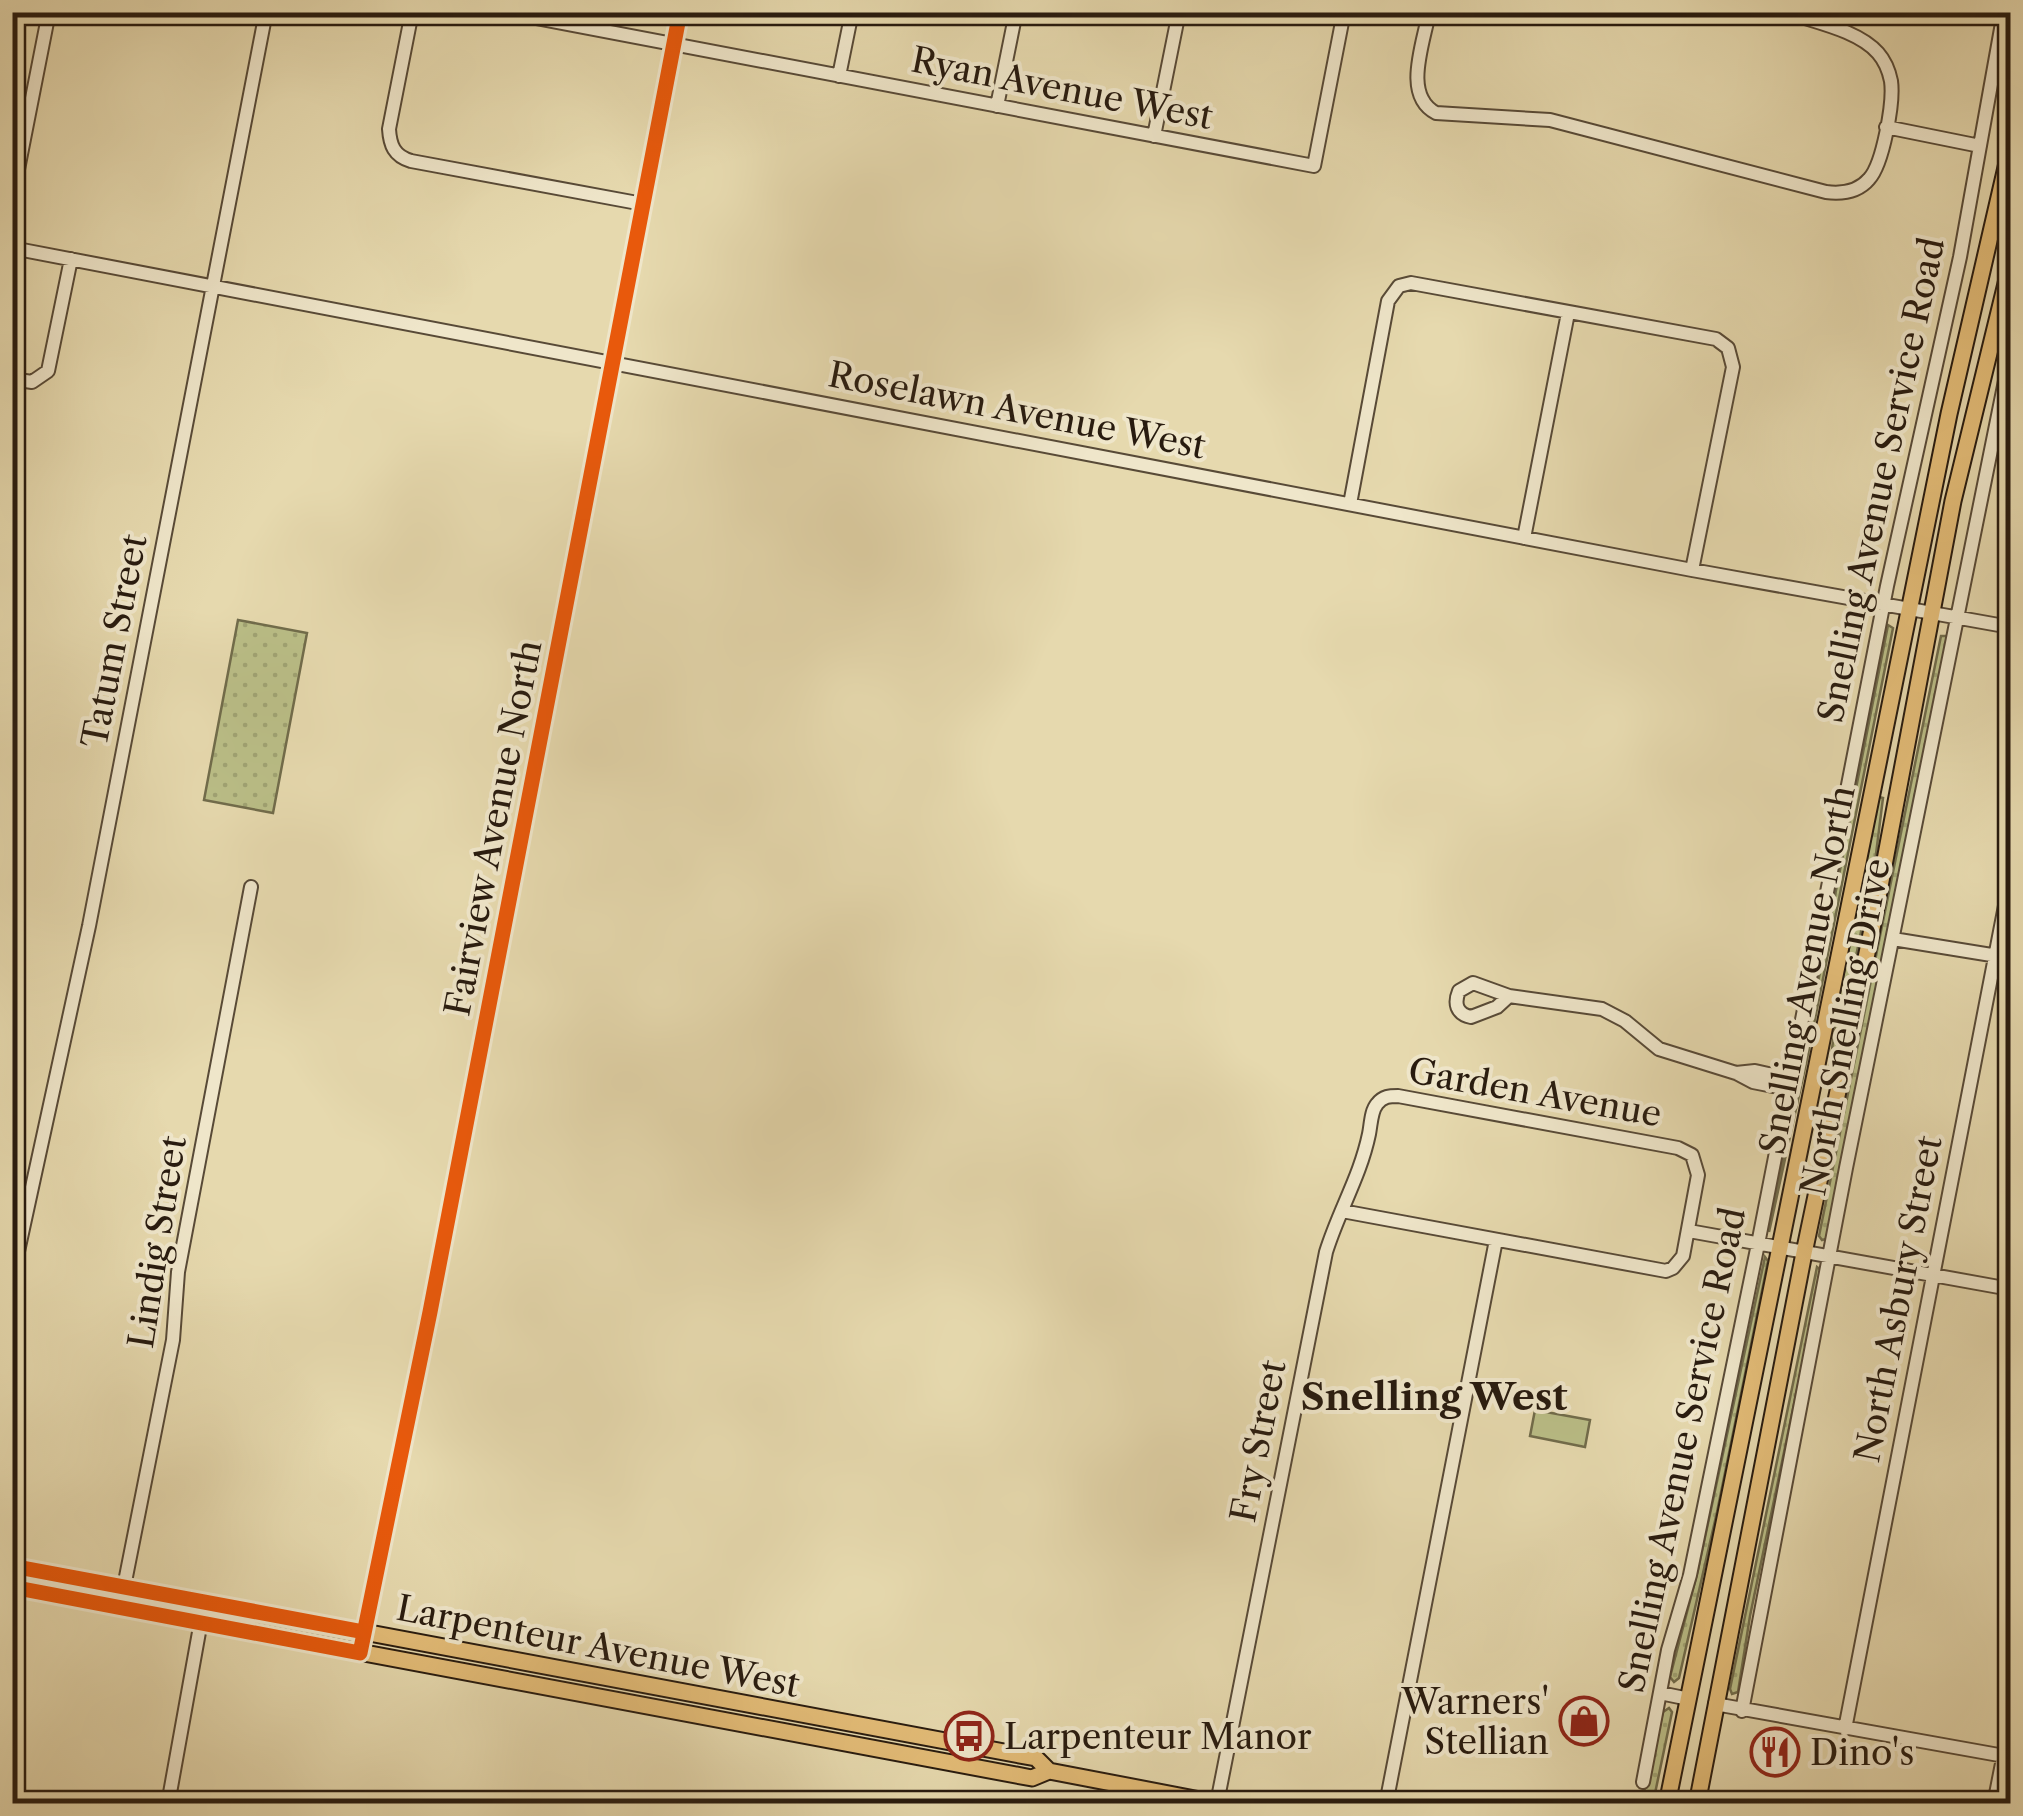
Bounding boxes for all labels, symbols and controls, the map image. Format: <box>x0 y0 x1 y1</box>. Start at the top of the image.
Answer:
street label: Ryan Avenue West <box>908 38 1217 138</box>
street label: Snelling Avenue Service Road <box>1809 234 1953 726</box>
street label: Roselawn Avenue West <box>825 352 1210 468</box>
street label: Tatum Street <box>72 530 156 751</box>
street label: Fairview Avenue North <box>435 636 551 1020</box>
street label: Snelling Avenue North <box>1750 782 1864 1158</box>
street label: North Snelling Drive <box>1791 855 1899 1199</box>
street label: Garden Avenue <box>1405 1049 1665 1135</box>
street label: North Asbury Street <box>1845 1131 1951 1466</box>
street label: Lindig Street <box>119 1132 195 1351</box>
street label: Snelling Avenue Service Road <box>1610 1204 1754 1696</box>
street label: Fry Street <box>1221 1356 1295 1526</box>
district label: Snelling West <box>1300 1373 1568 1420</box>
street label: Larpenteur Avenue West <box>393 1586 804 1706</box>
place label: Warners' Stellian <box>1401 1680 1549 1763</box>
shop icon: Warners' Stellian <box>1558 1695 1610 1747</box>
bus stop icon: Larpenteur Manor <box>943 1710 995 1762</box>
place label: Larpenteur Manor <box>1004 1715 1312 1758</box>
restaurant icon: Dino's <box>1749 1726 1801 1778</box>
place label: Dino's <box>1810 1731 1914 1774</box>

